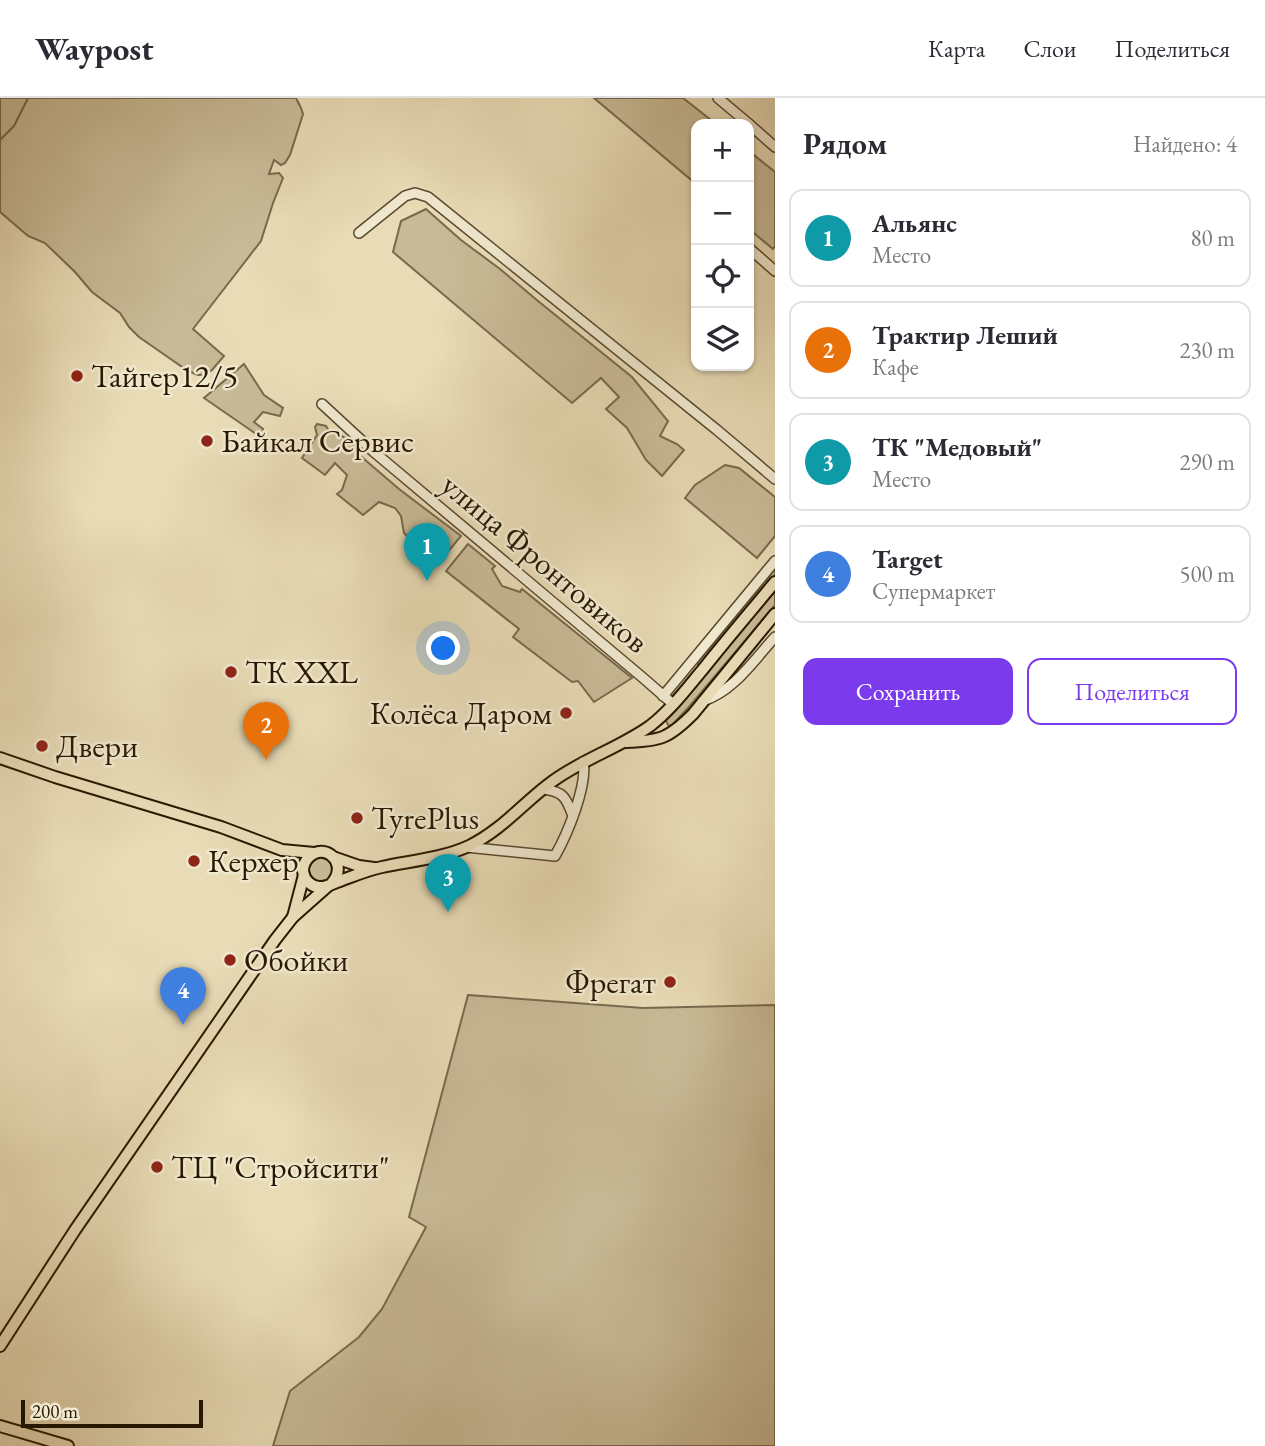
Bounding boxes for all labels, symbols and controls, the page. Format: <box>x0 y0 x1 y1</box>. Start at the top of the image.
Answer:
text: Waypost <box>35 27 154 70</box>
text: Карта <box>928 33 985 64</box>
text: Слои <box>1023 33 1077 64</box>
text: Поделиться <box>1115 33 1230 64</box>
map controls <box>691 119 754 371</box>
button: + <box>691 119 754 182</box>
text: Рядом <box>803 124 887 163</box>
text: Найдено: 4 <box>1133 129 1237 159</box>
button: − <box>691 182 754 245</box>
text: Альянс <box>872 206 957 240</box>
text: 1 <box>822 223 834 253</box>
text: 80 m <box>1190 223 1235 253</box>
text: Место <box>872 240 931 270</box>
button: locate <box>691 245 754 308</box>
button: layers <box>691 308 754 371</box>
text: Трактир Леший <box>872 318 1058 352</box>
text: 2 <box>822 335 834 365</box>
text: 230 m <box>1179 335 1235 365</box>
text: Кафе <box>872 352 919 382</box>
place label: Тайгер12/5 <box>91 355 238 397</box>
marker: Тайгер12/5 <box>69 368 85 384</box>
place label: Байкал Сервис <box>221 420 414 462</box>
text: ТК "Медовый" <box>872 430 1042 464</box>
marker: Байкал Сервис <box>199 433 215 449</box>
text: 3 <box>822 447 834 477</box>
text: 290 m <box>1179 447 1235 477</box>
street label: улица Фронтовиков <box>433 464 657 662</box>
text: Место <box>872 464 931 494</box>
pin: 1 <box>404 523 450 581</box>
text: Target <box>872 542 943 576</box>
text: 4 <box>822 559 834 589</box>
text: 500 m <box>1179 559 1235 589</box>
text: Супермаркет <box>872 576 995 606</box>
your location <box>426 631 460 665</box>
place label: ТК XXL <box>245 651 358 693</box>
button: Сохранить <box>803 658 1013 725</box>
button: Поделиться <box>1027 658 1237 725</box>
marker: ТК XXL <box>223 664 239 680</box>
place label: Колёса Даром <box>370 692 552 734</box>
pin: 2 <box>243 702 289 760</box>
marker: Колёса Даром <box>558 705 574 721</box>
place label: Двери <box>56 725 138 767</box>
marker: Двери <box>34 738 50 754</box>
place label: TyrePlus <box>371 797 479 839</box>
marker: TyrePlus <box>349 810 365 826</box>
place label: Керхер <box>208 840 299 882</box>
marker: Керхер <box>186 853 202 869</box>
pin: 3 <box>425 854 471 912</box>
place label: Обойки <box>244 939 349 981</box>
marker: Обойки <box>222 952 238 968</box>
place label: Фрегат <box>565 961 656 1003</box>
pin: 4 <box>160 967 206 1025</box>
marker: Фрегат <box>662 974 678 990</box>
place label: ТЦ "Стройсити" <box>171 1146 389 1188</box>
marker: ТЦ "Стройсити" <box>149 1159 165 1175</box>
scale bar <box>21 1397 203 1429</box>
text: 200 m <box>32 1399 78 1424</box>

